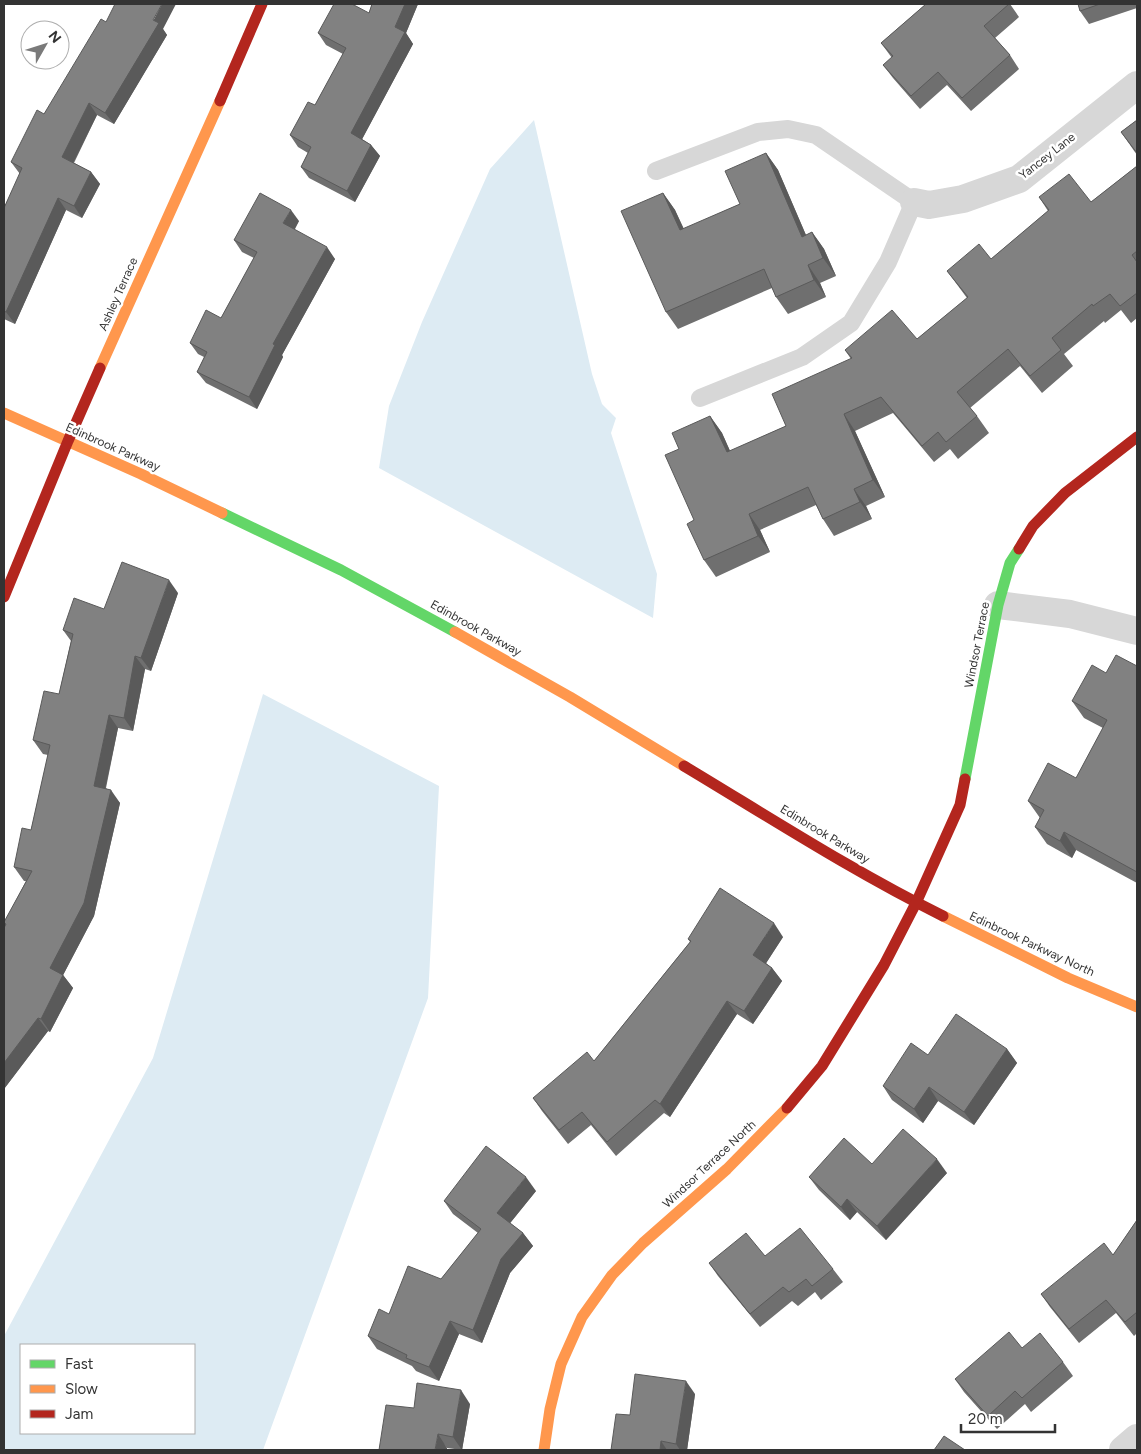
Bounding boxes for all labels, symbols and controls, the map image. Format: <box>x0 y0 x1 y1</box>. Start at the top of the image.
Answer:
north arrow <box>20 20 70 70</box>
text: N <box>45 28 65 47</box>
street label: Yancey Lane <box>1016 130 1078 182</box>
street label: Ashley Terrace <box>96 255 141 333</box>
street label: Edinbrook Parkway <box>64 420 163 474</box>
street label: Edinbrook Parkway <box>428 597 525 659</box>
street label: Windsor Terrace <box>962 600 992 689</box>
street label: Edinbrook Parkway <box>778 802 873 867</box>
street label: Edinbrook Parkway North <box>967 909 1097 979</box>
street label: Windsor Terrace North <box>660 1117 759 1211</box>
legend <box>20 1344 195 1434</box>
text: Fast <box>65 1355 94 1373</box>
text: Slow <box>65 1380 98 1398</box>
scale bar <box>961 1402 1055 1434</box>
text: Jam <box>65 1405 93 1423</box>
text: 20 m <box>968 1410 1002 1428</box>

